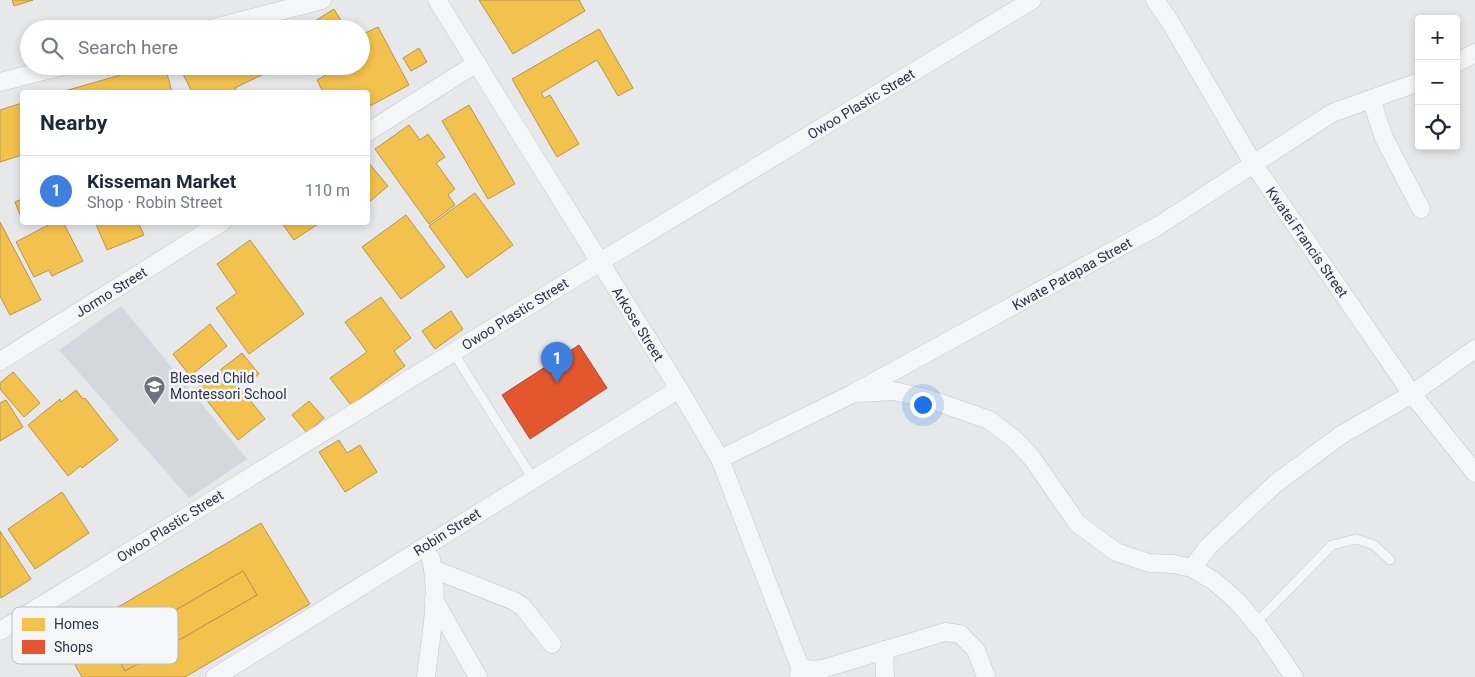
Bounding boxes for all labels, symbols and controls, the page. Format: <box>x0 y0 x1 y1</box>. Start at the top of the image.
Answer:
map controls <box>1415 15 1460 150</box>
button: + <box>1415 15 1460 60</box>
search box <box>20 20 370 75</box>
icon: search <box>38 34 66 62</box>
text: Search here <box>78 36 178 59</box>
button: − <box>1415 60 1460 105</box>
street label: Owoo Plastic Street <box>804 65 918 142</box>
button: locate <box>1415 105 1460 150</box>
text: Nearby <box>40 111 107 135</box>
text: Kisseman Market <box>87 170 236 193</box>
text: 1 <box>51 181 61 200</box>
text: 110 m <box>305 181 350 200</box>
street label: Kwatei Francis Street <box>1263 184 1351 301</box>
text: Shop · Robin Street <box>87 193 222 212</box>
street label: Kwate Patapaa Street <box>1010 234 1135 313</box>
street label: Jormo Street <box>72 263 150 320</box>
street label: Owoo Plastic Street <box>459 275 571 353</box>
street label: Arkose Street <box>609 284 667 364</box>
pin: 1 <box>541 342 573 383</box>
place label: Blessed Child Montessori School <box>170 370 287 402</box>
school or university icon: Blessed Child Montessori School <box>142 374 166 405</box>
your location <box>910 392 936 418</box>
street label: Owoo Plastic Street <box>114 487 226 565</box>
street label: Robin Street <box>411 505 484 559</box>
legend <box>12 607 178 664</box>
text: Homes <box>54 616 99 632</box>
text: Shops <box>54 639 93 655</box>

